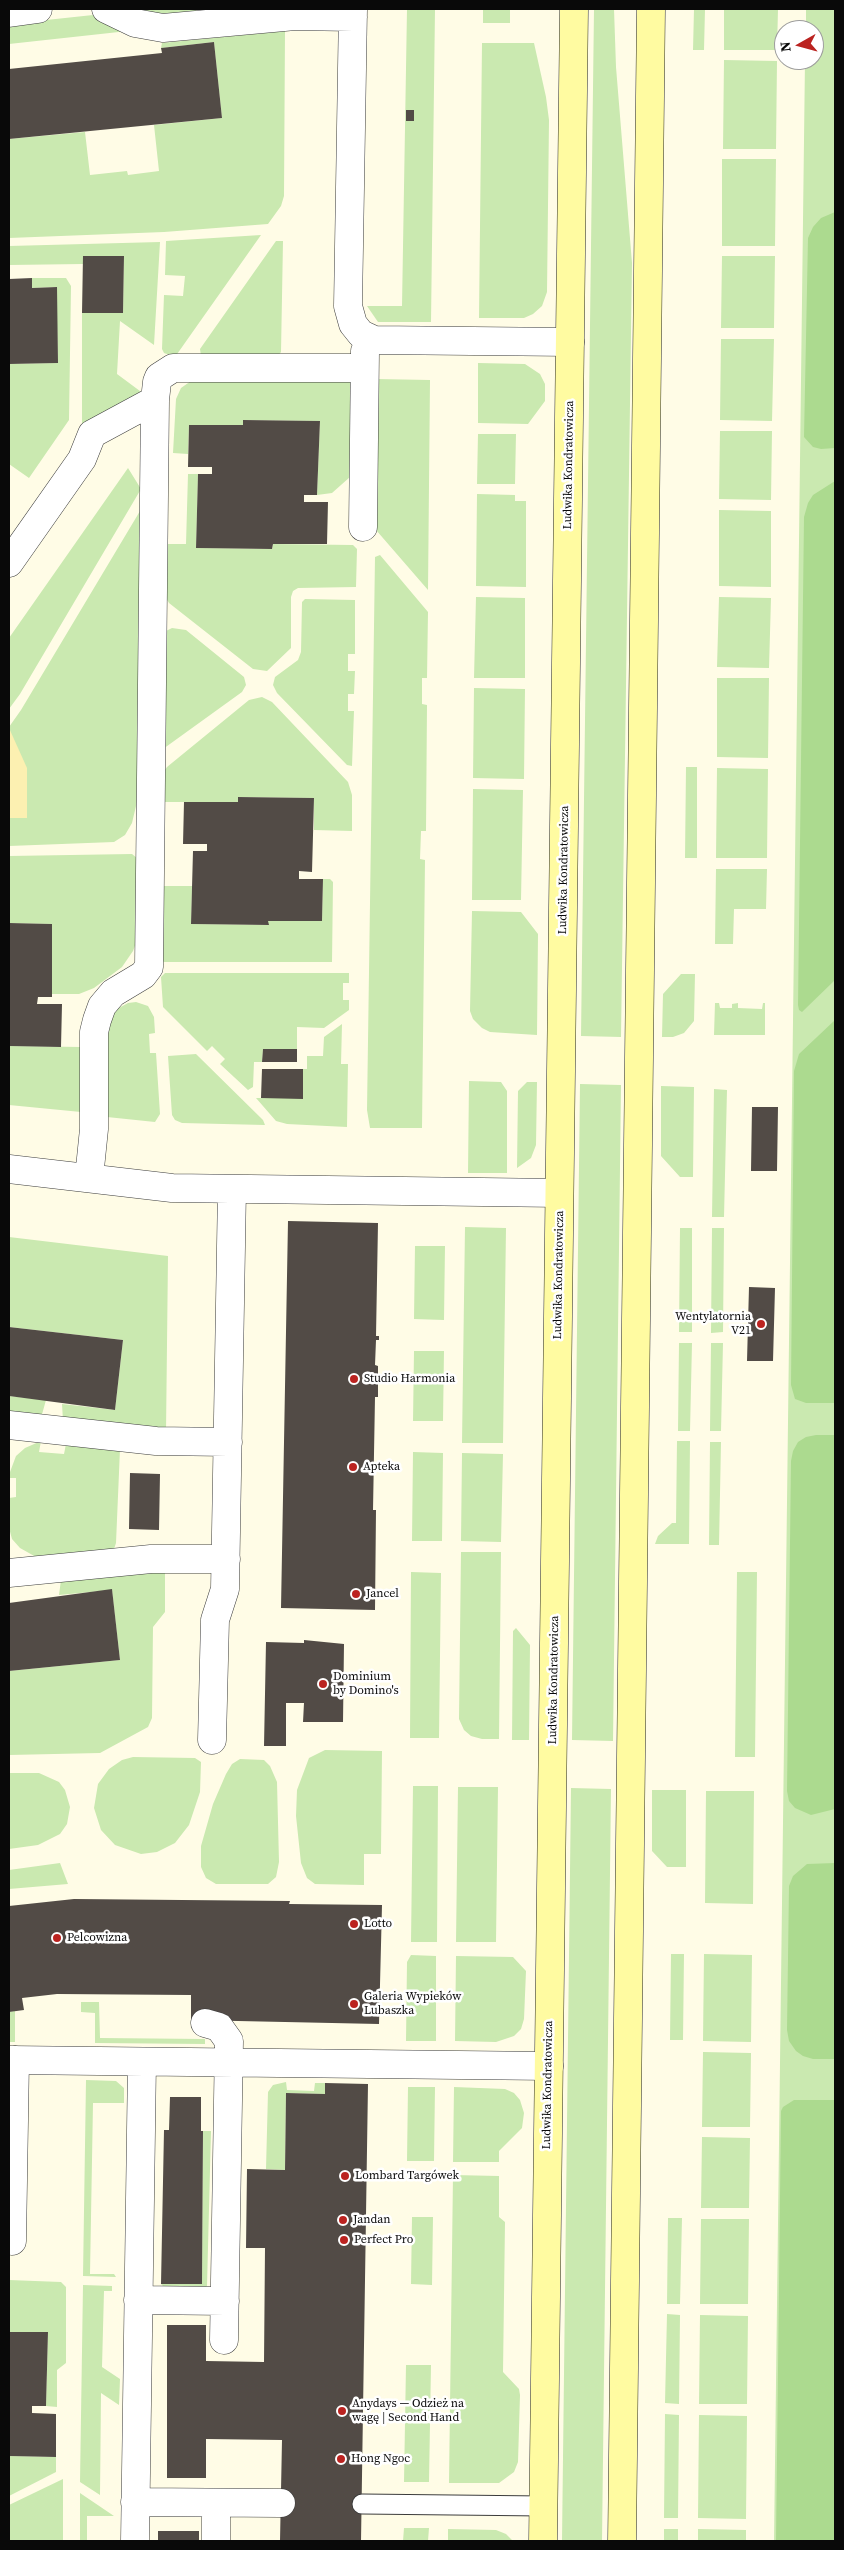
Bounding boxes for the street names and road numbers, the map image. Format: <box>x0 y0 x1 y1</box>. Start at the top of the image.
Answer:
street label: Ludwika Kondratowicza <box>561 400 577 530</box>
street label: Ludwika Kondratowicza <box>556 805 572 935</box>
street label: Ludwika Kondratowicza <box>551 1210 567 1340</box>
street label: Ludwika Kondratowicza <box>546 1615 562 1745</box>
street label: Ludwika Kondratowicza <box>540 2020 556 2150</box>

